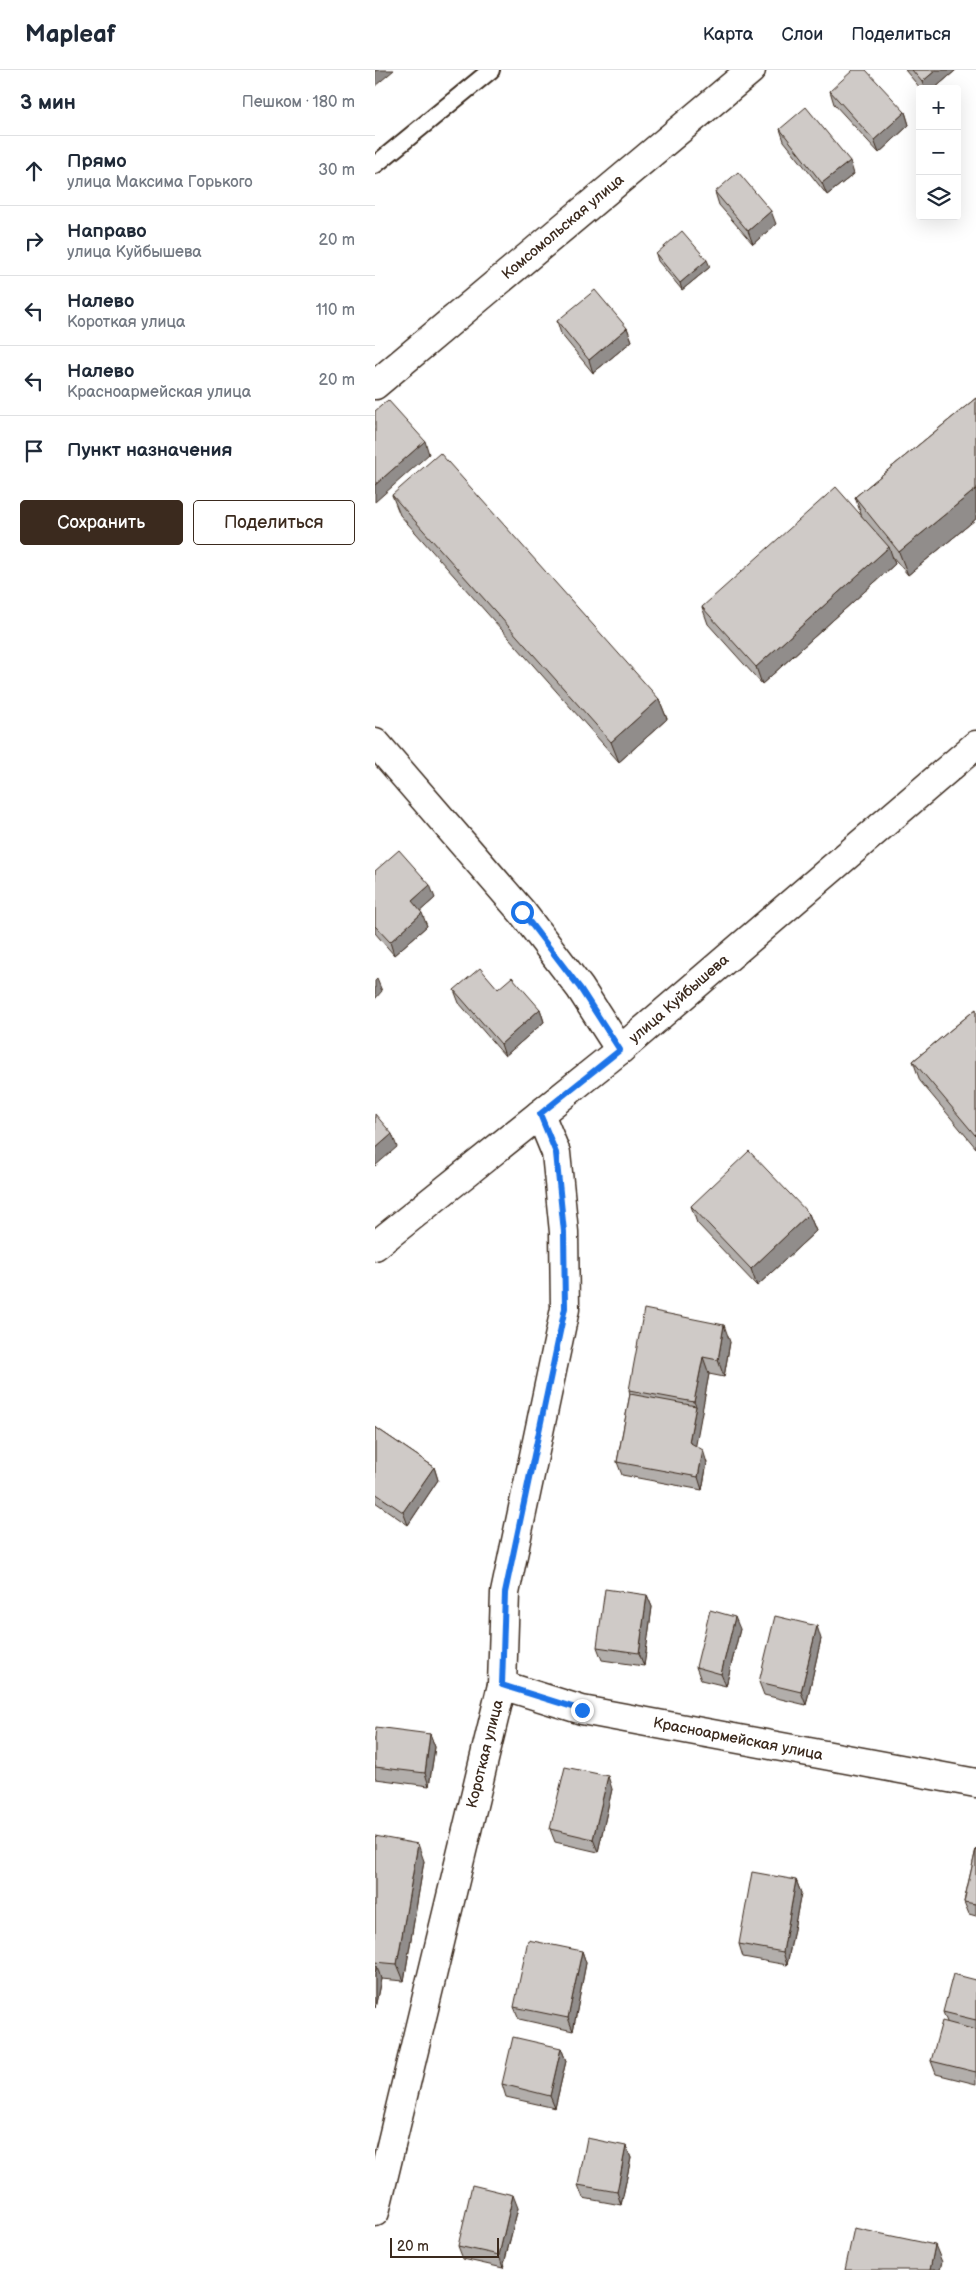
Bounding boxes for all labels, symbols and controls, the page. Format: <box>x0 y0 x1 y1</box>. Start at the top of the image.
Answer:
text: Mapleaf <box>25 20 116 49</box>
text: Карта <box>703 24 753 45</box>
text: Слои <box>781 24 823 45</box>
text: Поделиться <box>851 24 951 45</box>
map controls <box>916 85 961 220</box>
button: + <box>916 85 961 130</box>
text: 3 мин <box>20 90 76 115</box>
text: Пешком · 180 m <box>242 93 355 112</box>
button: − <box>916 130 961 175</box>
text: Прямо <box>67 150 127 173</box>
icon: ahead <box>20 157 48 185</box>
text: 30 m <box>318 161 355 180</box>
street label: Комсомольская улица <box>498 170 628 284</box>
text: улица Максима Горького <box>67 173 253 192</box>
button: layers <box>916 175 961 220</box>
text: Направо <box>67 220 147 243</box>
icon: right <box>20 227 48 255</box>
text: 20 m <box>319 231 355 250</box>
text: улица Куйбышева <box>67 243 202 262</box>
text: Налево <box>67 290 134 313</box>
icon: left <box>20 297 48 325</box>
text: 110 m <box>316 301 355 320</box>
text: Короткая улица <box>67 313 185 332</box>
text: Налево <box>67 360 134 383</box>
icon: left <box>20 367 48 395</box>
text: 20 m <box>319 371 355 390</box>
text: Красноармейская улица <box>67 383 251 402</box>
icon: arrive <box>20 437 48 465</box>
text: Пункт назначения <box>67 439 232 462</box>
button: Сохранить <box>20 500 183 545</box>
button: Поделиться <box>193 500 355 545</box>
route start <box>511 901 534 924</box>
street label: улица Куйбышева <box>625 950 733 1048</box>
street label: Короткая улица <box>462 1698 508 1810</box>
route end <box>571 1699 594 1722</box>
street label: Красноармейская улица <box>651 1713 825 1765</box>
scale bar <box>390 2235 499 2258</box>
text: 20 m <box>397 2238 429 2255</box>

